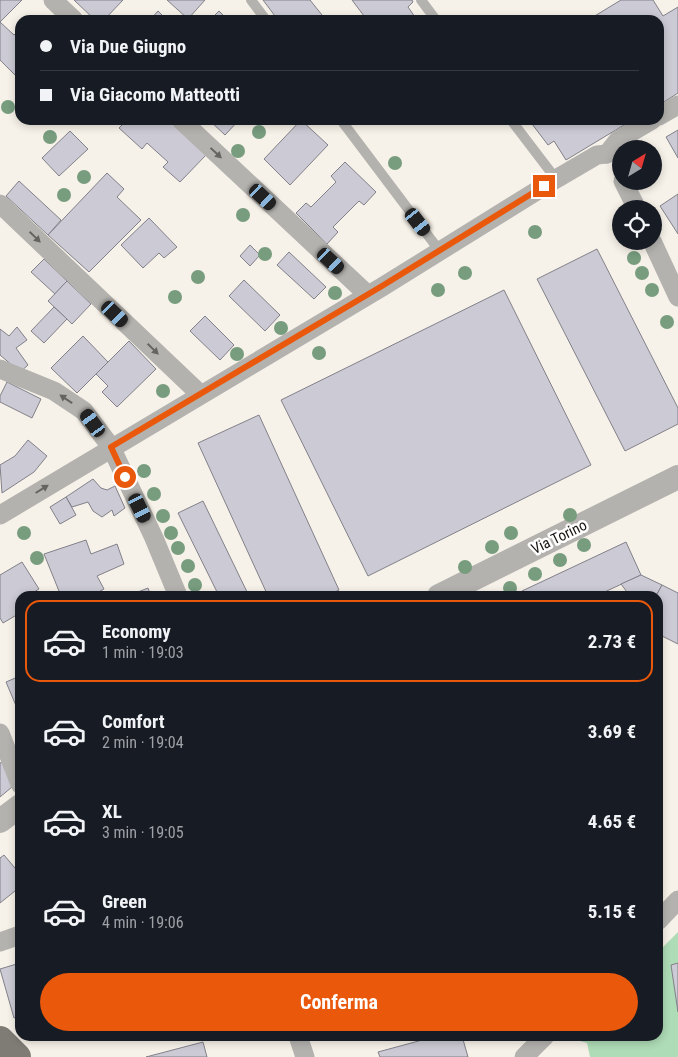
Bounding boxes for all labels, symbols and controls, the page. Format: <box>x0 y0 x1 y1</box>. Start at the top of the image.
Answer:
text: Via Due Giugno <box>70 35 186 58</box>
text: Via Giacomo Matteotti <box>70 83 240 106</box>
north arrow <box>612 140 662 190</box>
map controls <box>612 140 662 250</box>
one-way arrow <box>210 147 222 159</box>
route end <box>533 175 555 197</box>
car <box>246 181 279 213</box>
button: locate <box>612 200 662 250</box>
car <box>402 206 433 238</box>
one-way arrow <box>29 231 41 243</box>
car <box>314 245 347 277</box>
car <box>98 298 131 330</box>
one-way arrow <box>146 343 158 355</box>
one-way arrow <box>60 394 73 404</box>
car <box>78 406 107 440</box>
route start <box>114 466 136 488</box>
one-way arrow <box>35 485 48 494</box>
car <box>126 491 153 525</box>
street label: Via Torino <box>528 516 590 558</box>
icon: car <box>42 619 87 664</box>
text: Economy <box>102 620 171 643</box>
text: 2.73 € <box>588 630 636 653</box>
text: 1 min · 19:03 <box>102 643 184 662</box>
icon: car <box>42 709 87 754</box>
text: Comfort <box>102 710 165 733</box>
text: 3.69 € <box>588 720 636 743</box>
text: 2 min · 19:04 <box>102 733 184 752</box>
icon: car <box>42 799 87 844</box>
text: XL <box>102 800 122 823</box>
text: 4.65 € <box>588 810 636 833</box>
text: 3 min · 19:05 <box>102 823 184 842</box>
icon: car <box>42 889 87 934</box>
text: Green <box>102 890 147 913</box>
text: 5.15 € <box>588 900 636 923</box>
text: 4 min · 19:06 <box>102 913 184 932</box>
button: Conferma <box>40 973 638 1031</box>

